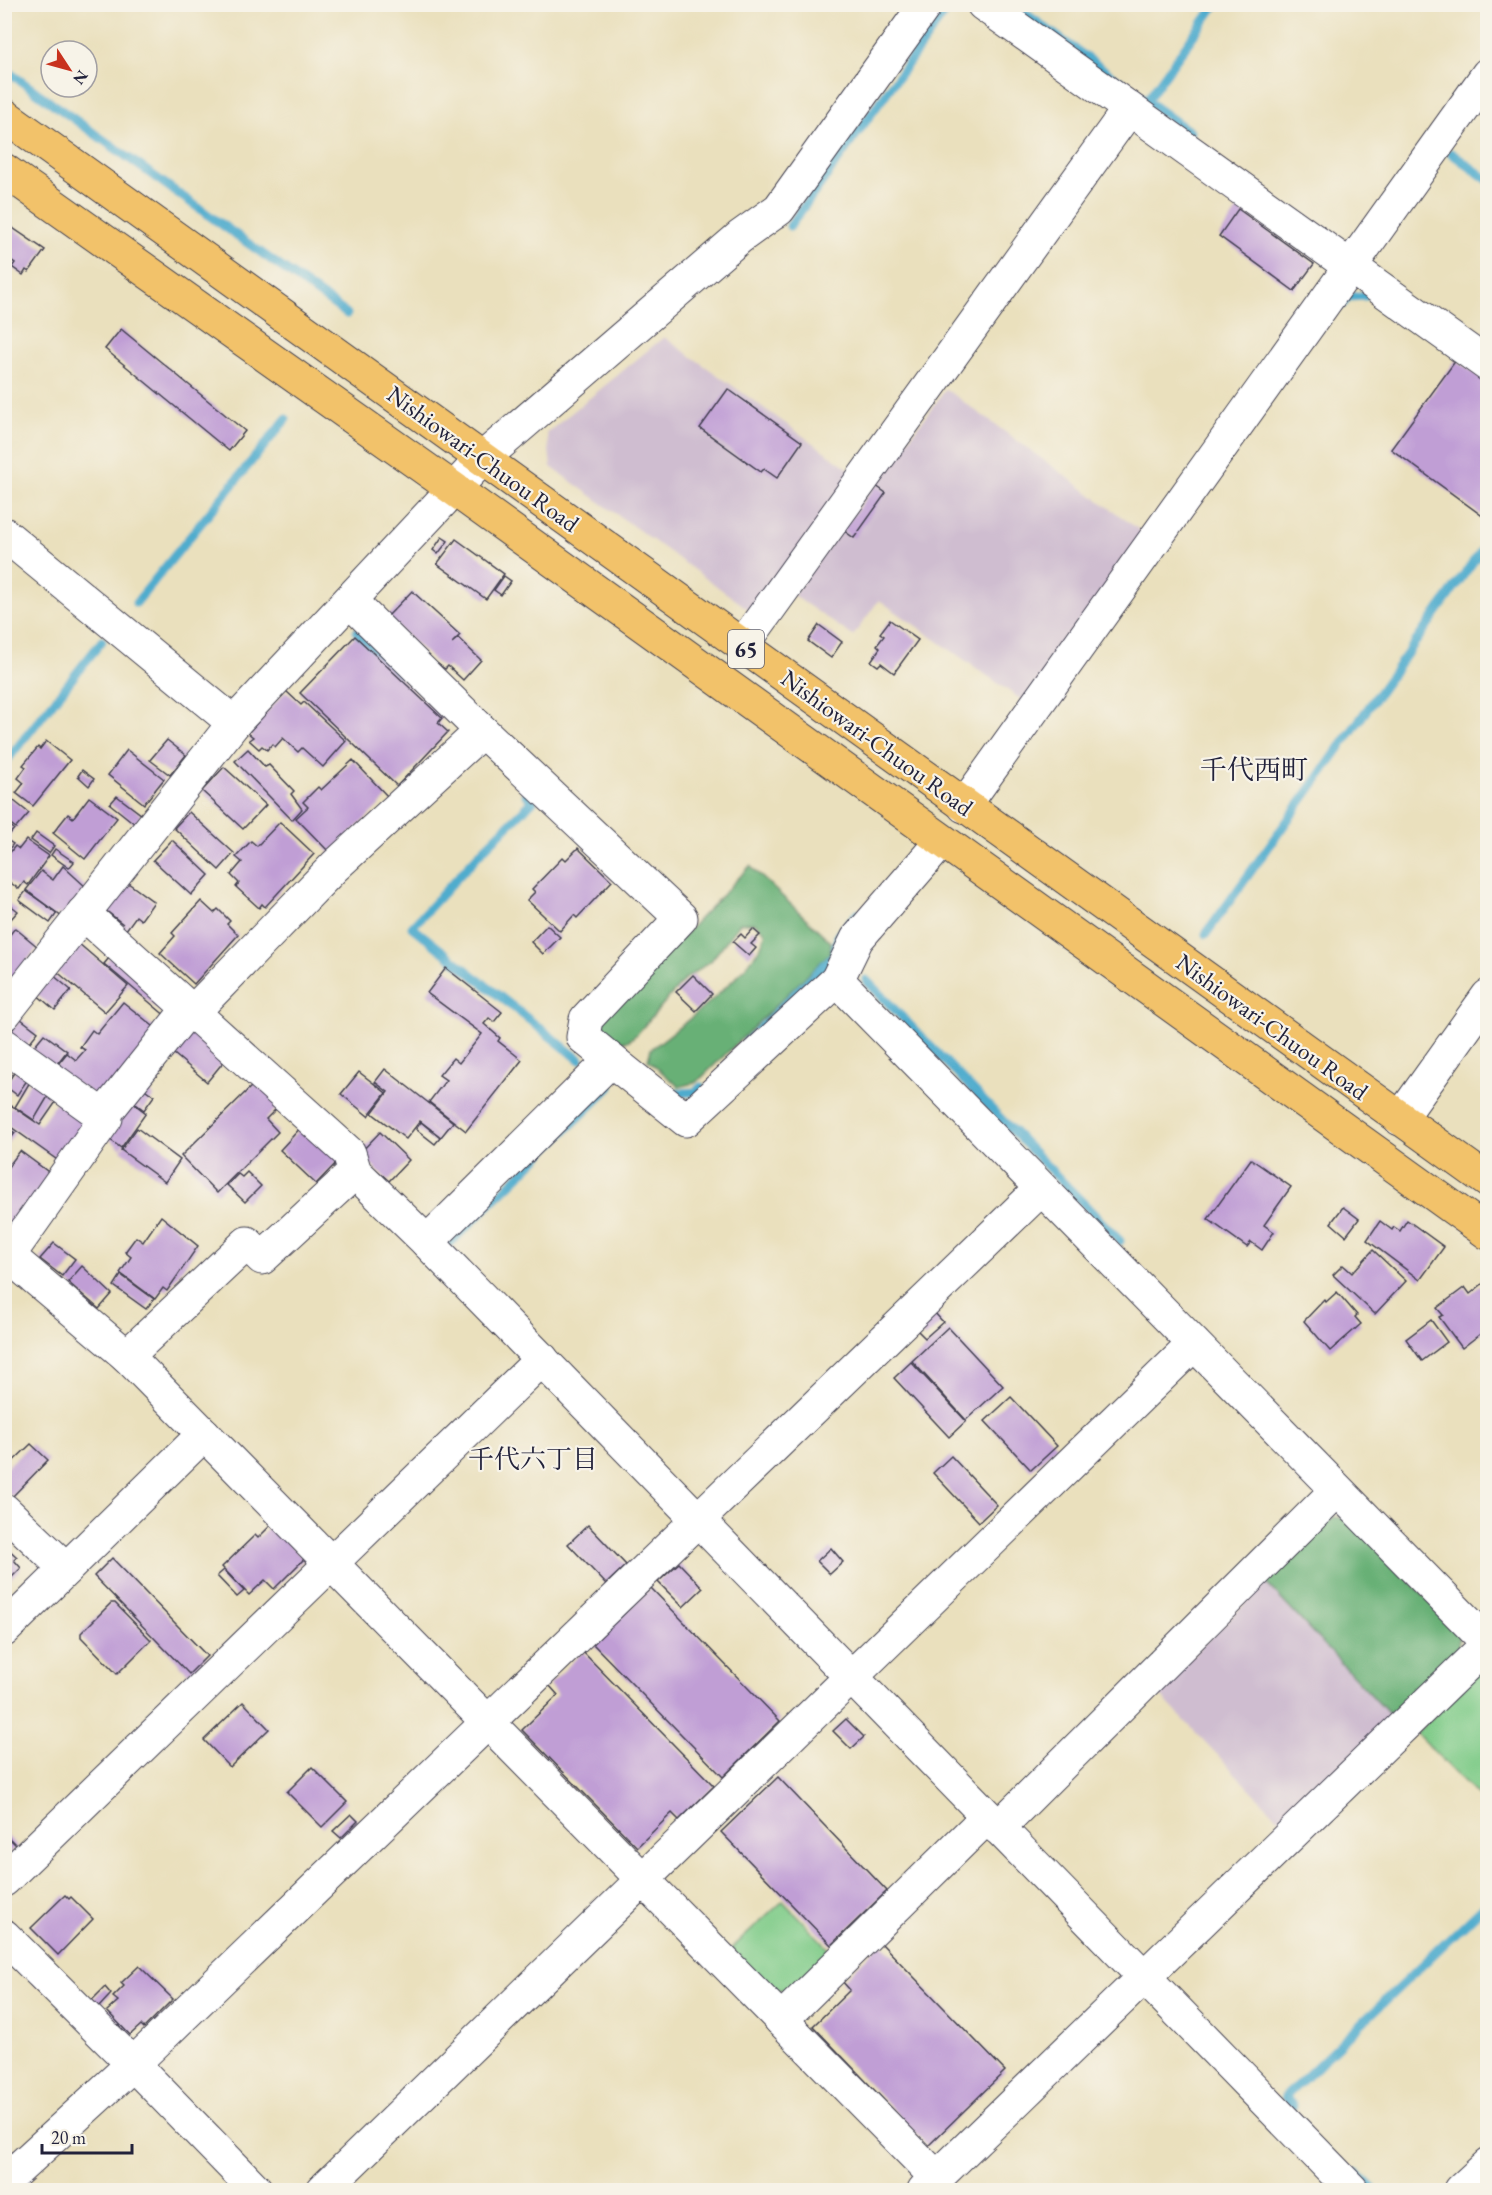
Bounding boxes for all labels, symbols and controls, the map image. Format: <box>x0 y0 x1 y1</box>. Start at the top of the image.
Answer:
north arrow <box>39 39 99 99</box>
text: N <box>68 66 93 89</box>
street label: Nishiowari-Chuou Road <box>381 378 586 539</box>
road number: 65 <box>728 630 764 668</box>
street label: Nishiowari-Chuou Road <box>775 662 980 823</box>
district label: 千代西町 <box>1200 752 1308 787</box>
street label: Nishiowari-Chuou Road <box>1170 946 1375 1107</box>
district label: 千代六丁目 <box>468 1442 598 1476</box>
scale bar <box>42 2117 132 2155</box>
text: 20 m <box>51 2126 86 2149</box>

